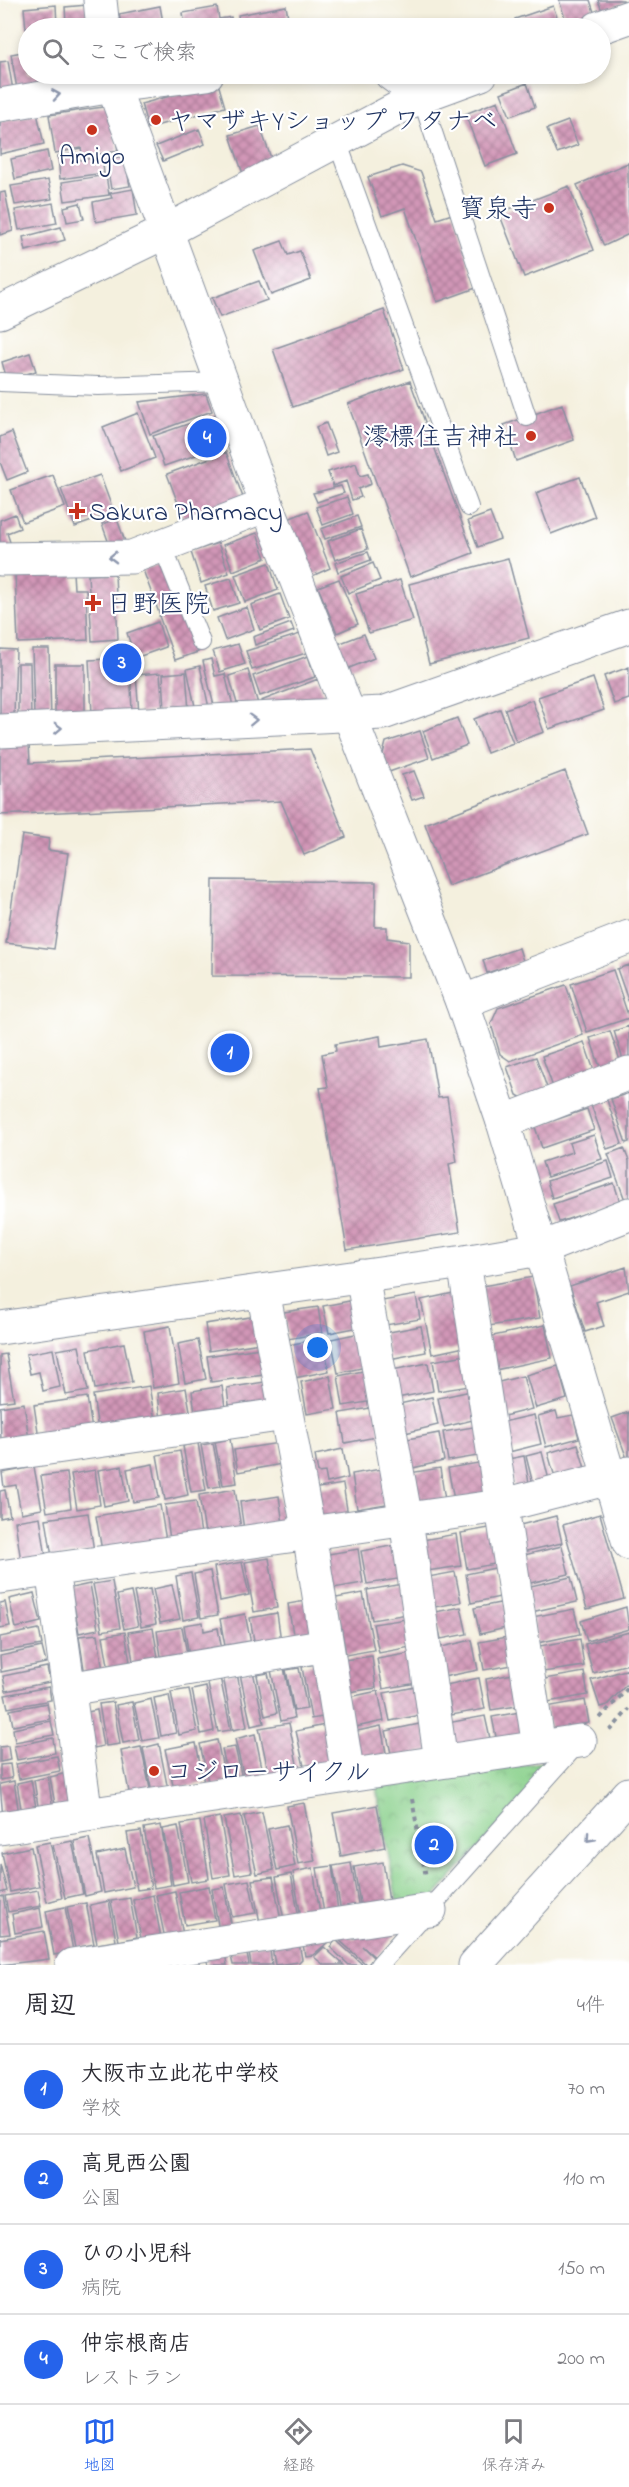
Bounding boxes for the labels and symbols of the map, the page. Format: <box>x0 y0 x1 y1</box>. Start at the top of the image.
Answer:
one-way arrow <box>52 90 61 102</box>
place label: ヤマザキYショップ ワタナベ <box>168 104 497 142</box>
marker: ヤマザキYショップ ワタナベ <box>149 113 163 127</box>
marker: Amigo <box>85 123 99 137</box>
place label: Amigo <box>59 139 125 177</box>
place label: 寳泉寺 <box>459 192 537 230</box>
marker: 寳泉寺 <box>542 201 556 215</box>
pin: 4 <box>188 416 226 460</box>
place label: 澪標住吉神社 <box>363 420 519 458</box>
marker: 澪標住吉神社 <box>524 429 538 443</box>
place label: Sakura Pharmacy <box>89 495 283 533</box>
marker: Sakura Pharmacy <box>70 504 84 518</box>
one-way arrow <box>109 551 118 563</box>
place label: 日野医院 <box>106 587 210 625</box>
marker: 日野医院 <box>84 594 102 612</box>
pin: 3 <box>102 640 142 686</box>
one-way arrow <box>249 713 258 726</box>
one-way arrow <box>54 722 63 734</box>
pin: 1 <box>210 1030 250 1076</box>
your location <box>303 1333 332 1362</box>
place label: コジローサイクル <box>166 1755 371 1793</box>
marker: コジローサイクル <box>147 1764 161 1778</box>
pin: 2 <box>414 1822 454 1868</box>
one-way arrow <box>586 1831 597 1841</box>

